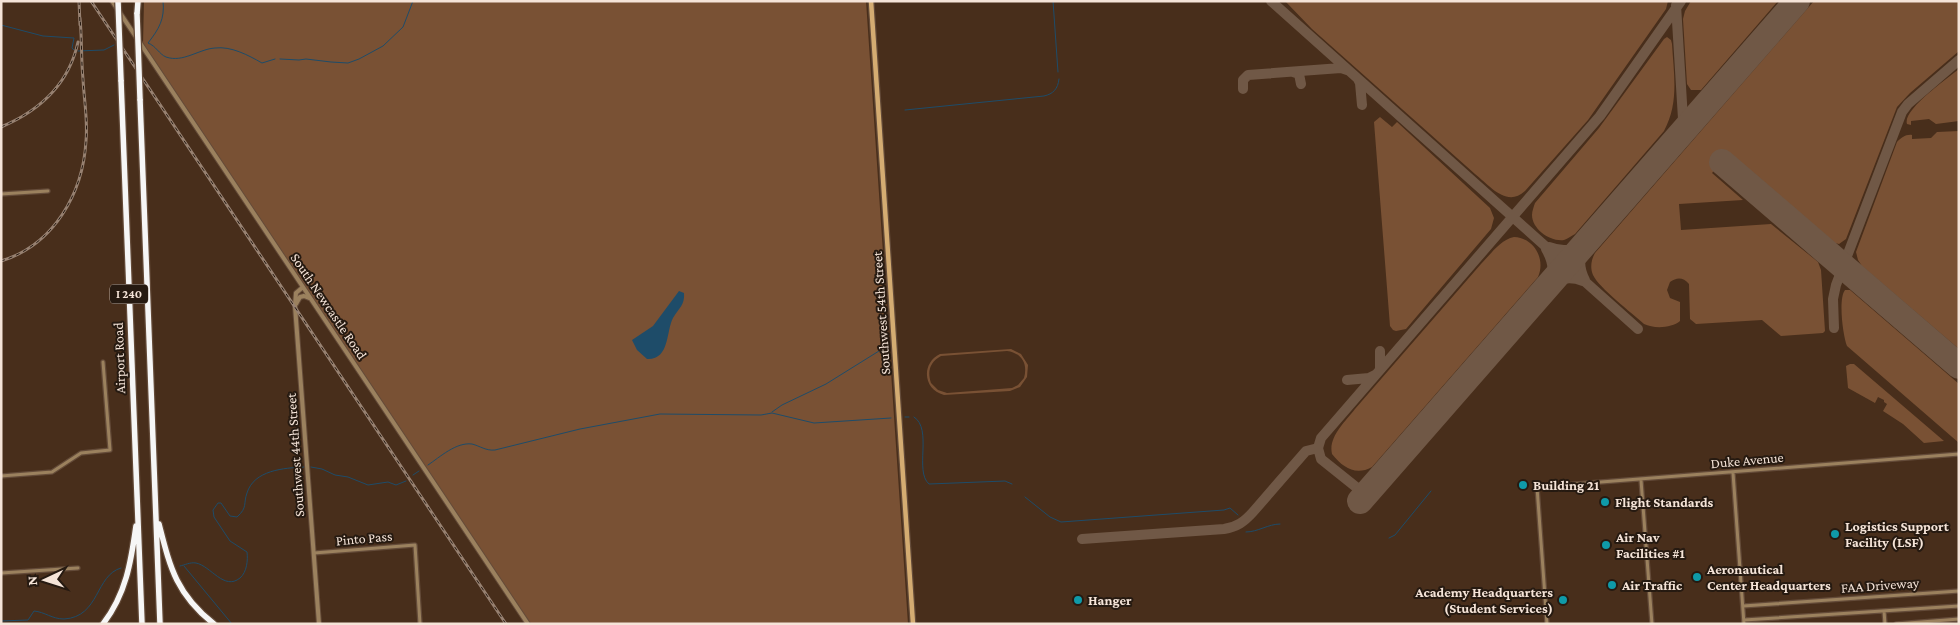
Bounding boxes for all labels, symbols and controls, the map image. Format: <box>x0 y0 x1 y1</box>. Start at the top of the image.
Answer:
street label: South Newcastle Road <box>288 250 371 363</box>
street label: Southwest 54th Street <box>869 251 893 375</box>
road number: I 240 <box>110 284 148 304</box>
street label: Airport Road <box>110 321 128 394</box>
street label: Southwest 44th Street <box>283 392 307 517</box>
street label: Duke Avenue <box>1710 449 1784 471</box>
place label: Building 21 <box>1533 477 1599 493</box>
marker: Building 21 <box>1517 479 1529 491</box>
place label: Flight Standards <box>1615 494 1714 510</box>
marker: Flight Standards <box>1599 496 1611 508</box>
place label: Logistics Support Facility (LSF) <box>1845 518 1950 551</box>
street label: Pinto Pass <box>335 528 393 548</box>
marker: Logistics Support Facility (LSF) <box>1829 528 1841 540</box>
place label: Air Nav Facilities #1 <box>1615 529 1685 561</box>
marker: Air Nav Facilities #1 <box>1600 539 1612 551</box>
north arrow <box>20 555 70 605</box>
place label: Aeronautical Center Headquarters <box>1706 561 1831 593</box>
marker: Aeronautical Center Headquarters <box>1691 571 1703 583</box>
street label: FAA Driveway <box>1840 574 1920 596</box>
text: N <box>24 575 40 586</box>
place label: Air Traffic <box>1621 577 1683 593</box>
marker: Air Traffic <box>1606 579 1618 591</box>
place label: Academy Headquarters (Student Services) <box>1414 584 1553 617</box>
place label: Hanger <box>1088 592 1132 608</box>
marker: Hanger <box>1072 594 1084 606</box>
marker: Academy Headquarters (Student Services) <box>1557 594 1569 606</box>

